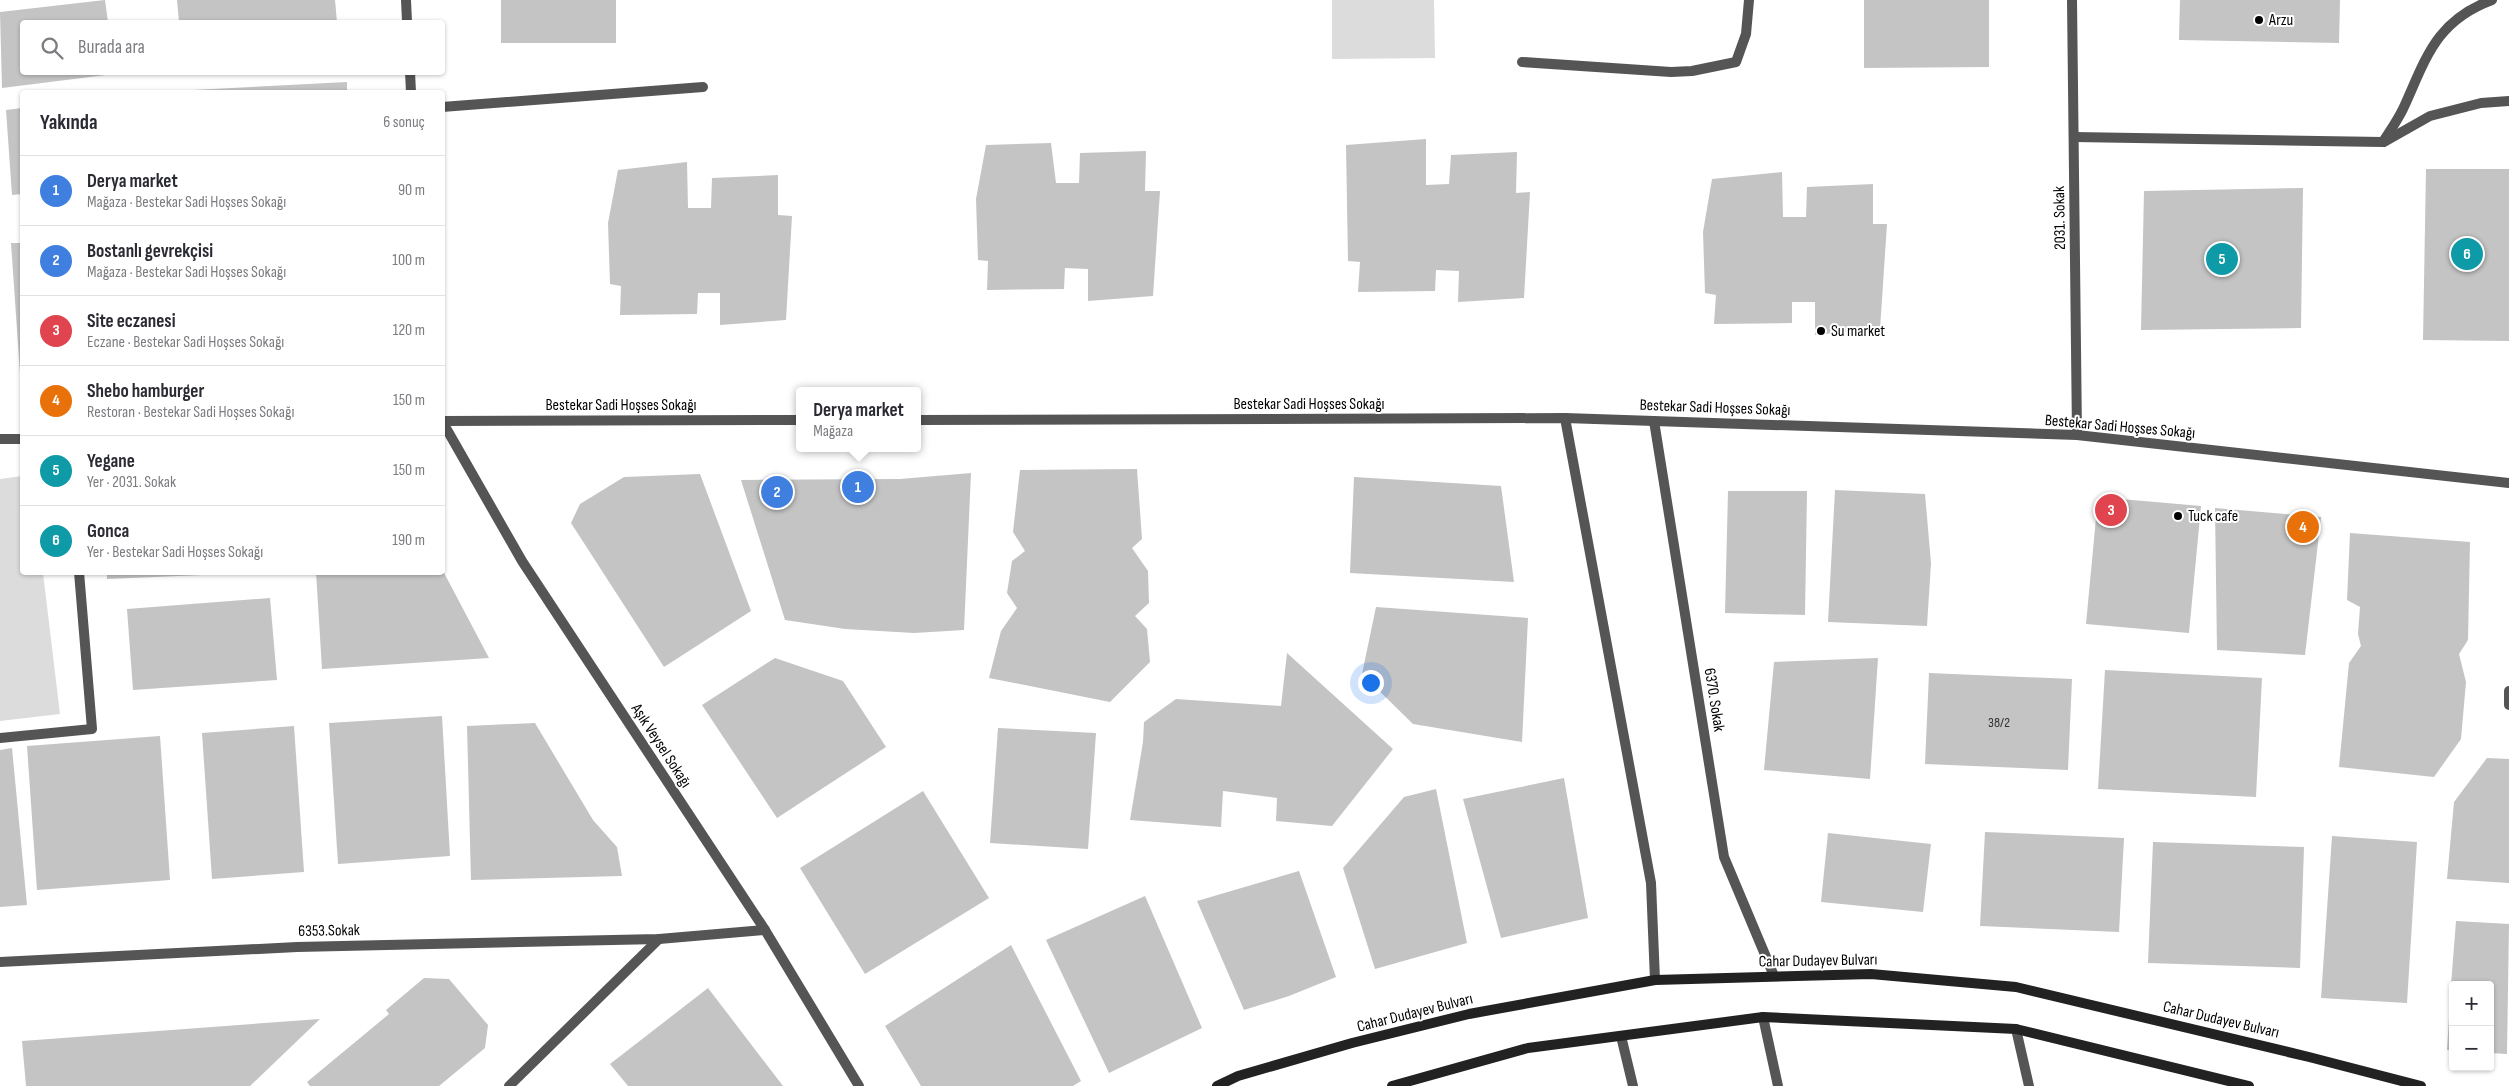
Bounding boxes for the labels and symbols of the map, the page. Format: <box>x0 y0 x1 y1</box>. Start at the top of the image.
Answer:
place label: Arzu <box>2268 11 2293 30</box>
marker: Arzu <box>2253 14 2265 26</box>
street label: 2031. Sokak <box>2050 186 2070 250</box>
pin: 6 <box>2451 235 2483 273</box>
pin: 5 <box>2206 240 2238 278</box>
place label: Su market <box>1831 322 1885 341</box>
marker: Su market <box>1815 325 1827 337</box>
street label: Bestekar Sadi Hoşses Sokağı <box>1233 395 1385 414</box>
street label: Bestekar Sadi Hoşses Sokağı <box>545 396 697 415</box>
street label: Bestekar Sadi Hoşses Sokağı <box>1639 396 1791 420</box>
street label: Bestekar Sadi Hoşses Sokağı <box>2044 411 2196 443</box>
pin: 1 <box>842 468 874 506</box>
pin: 2 <box>761 473 793 511</box>
pin: 3 <box>2095 491 2127 529</box>
place label: Tuck cafe <box>2188 507 2238 526</box>
pin: 4 <box>2287 508 2319 546</box>
marker: Tuck cafe <box>2172 510 2184 522</box>
street label: 6370. Sokak <box>1700 667 1728 733</box>
your location <box>1358 670 1384 696</box>
street label: Aşık Veysel Sokağı <box>626 700 695 792</box>
house number: 38/2 <box>1988 714 2010 731</box>
street label: 6353.Sokak <box>298 921 360 941</box>
street label: Cahar Dudayev Bulvarı <box>1759 950 1878 972</box>
street label: Cahar Dudayev Bulvarı <box>1355 989 1475 1037</box>
street label: Cahar Dudayev Bulvarı <box>2161 997 2281 1043</box>

